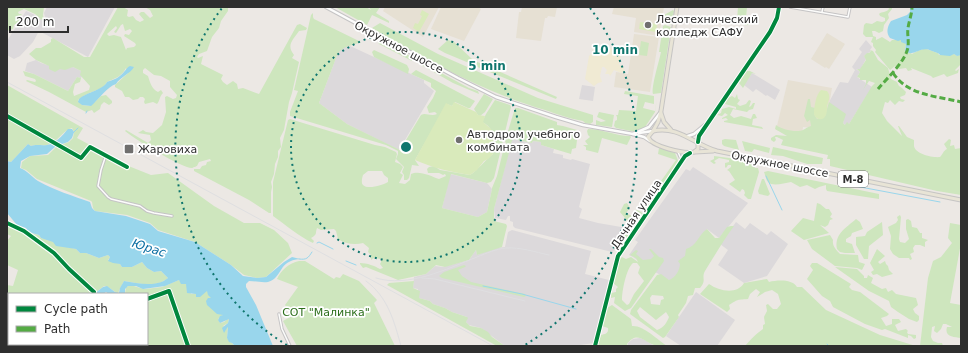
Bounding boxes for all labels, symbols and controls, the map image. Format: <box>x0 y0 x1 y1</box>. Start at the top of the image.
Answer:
scale bar <box>10 8 68 34</box>
place label: Лесотехнический колледж САФУ <box>656 13 758 39</box>
text: 200 m <box>16 15 54 29</box>
street label: Окружное шоссе <box>352 19 446 76</box>
marker: Лесотехнический колледж САФУ <box>643 20 653 30</box>
text: 10 min <box>592 43 638 57</box>
text: 5 min <box>468 59 506 73</box>
place label: Автодром учебного комбината <box>467 128 581 154</box>
marker: Автодром учебного комбината <box>454 135 464 145</box>
centre of rings <box>399 140 413 154</box>
marker: Жаровиха <box>123 143 135 155</box>
place label: Жаровиха <box>138 143 197 156</box>
street label: Окружное шоссе <box>730 149 830 180</box>
road number: М-8 <box>838 171 868 187</box>
street label: Дачная улица <box>608 177 664 251</box>
water label: Юрас <box>130 236 168 260</box>
legend <box>8 293 148 345</box>
text: Cycle path <box>44 302 108 316</box>
park label: СОТ "Малинка" <box>282 306 370 319</box>
text: Path <box>44 322 70 336</box>

